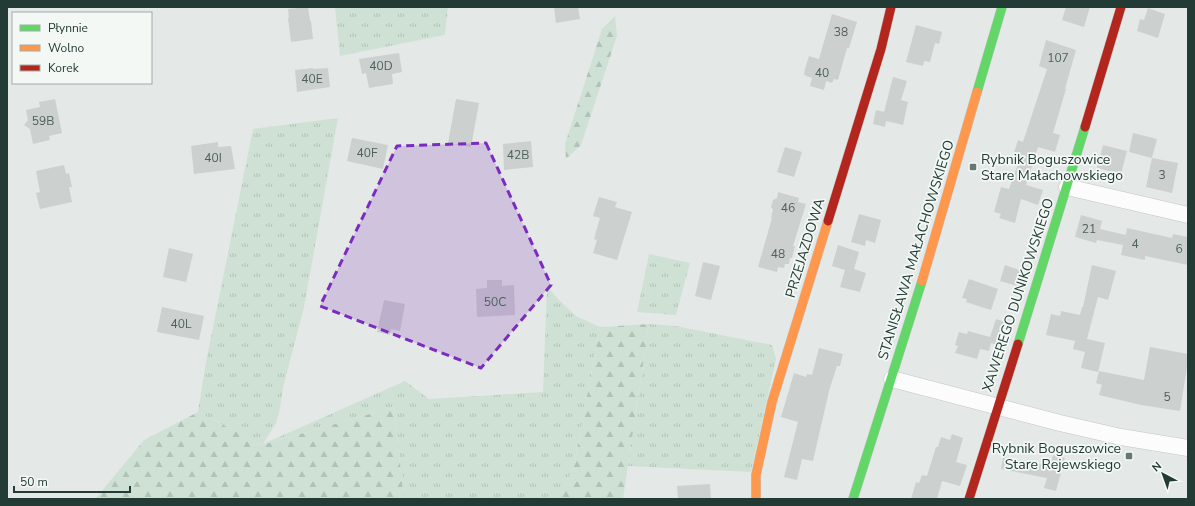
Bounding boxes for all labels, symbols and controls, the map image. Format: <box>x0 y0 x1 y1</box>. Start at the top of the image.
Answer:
legend <box>12 12 152 84</box>
text: Płynnie <box>48 20 88 36</box>
house number: 38 <box>834 24 848 40</box>
text: Wolno <box>48 40 85 56</box>
house number: 107 <box>1047 50 1069 66</box>
house number: 40D <box>369 58 393 74</box>
text: Korek <box>48 60 80 76</box>
house number: 40 <box>815 65 829 81</box>
house number: 40E <box>301 71 323 87</box>
house number: 59B <box>32 113 54 129</box>
street label: STANISŁAWA MAŁACHOWSKIEGO <box>873 138 959 362</box>
house number: 40F <box>357 145 378 161</box>
house number: 42B <box>507 147 529 163</box>
house number: 40I <box>204 150 222 166</box>
place label: Rybnik Boguszowice Stare Małachowskiego <box>981 150 1123 185</box>
marker: Rybnik Boguszowice Stare Małachowskiego <box>968 162 978 172</box>
house number: 3 <box>1158 167 1166 183</box>
street label: PRZEJAZDOWA <box>781 196 829 300</box>
street label: XAWEREGO DUNIKOWSKIEGO <box>978 196 1058 394</box>
house number: 46 <box>781 200 795 216</box>
house number: 21 <box>1082 221 1096 237</box>
house number: 4 <box>1131 236 1139 252</box>
house number: 6 <box>1175 241 1183 257</box>
house number: 48 <box>771 246 785 262</box>
house number: 50C <box>484 294 506 310</box>
house number: 40L <box>171 316 192 332</box>
house number: 5 <box>1163 389 1171 405</box>
place label: Rybnik Boguszowice Stare Rejewskiego <box>992 439 1121 474</box>
marker: Rybnik Boguszowice Stare Rejewskiego <box>1124 451 1134 461</box>
north arrow <box>1143 454 1183 494</box>
text: N <box>1149 458 1165 475</box>
scale bar <box>14 468 130 494</box>
text: 50 m <box>20 474 48 490</box>

